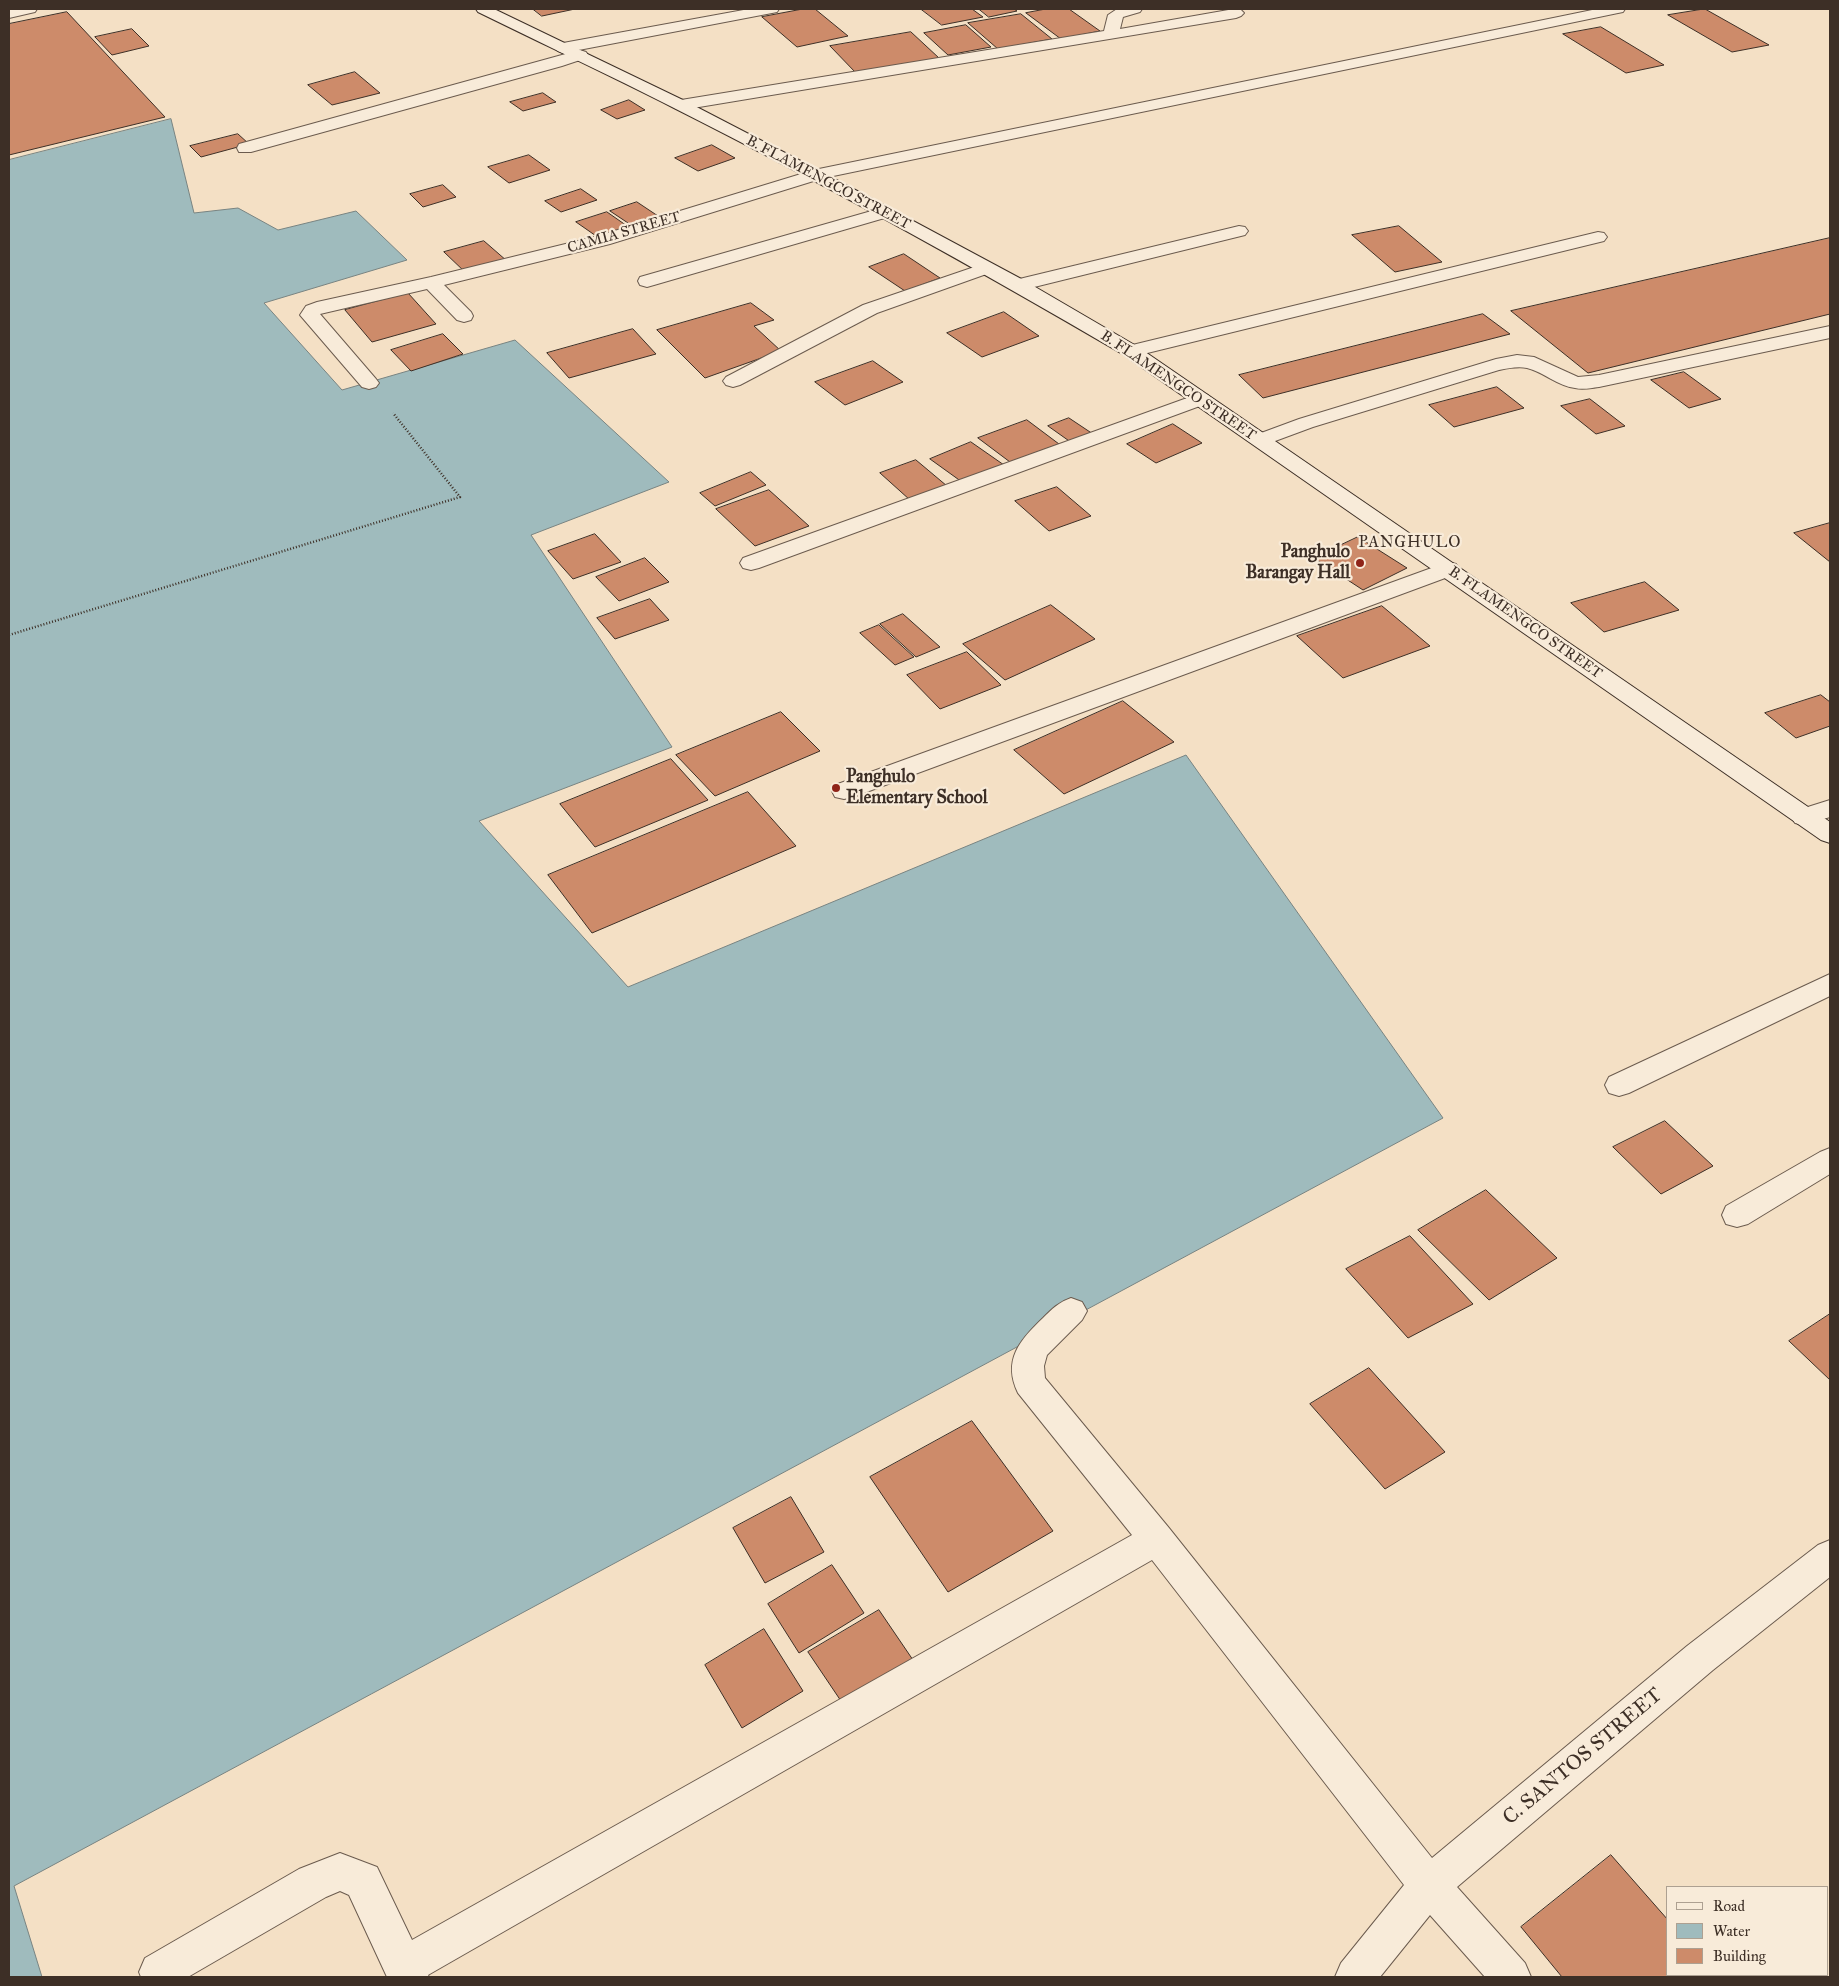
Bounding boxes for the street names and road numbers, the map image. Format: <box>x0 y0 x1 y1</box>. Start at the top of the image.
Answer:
street label: B. FLAMENGCO STREET <box>743 132 913 234</box>
street label: CAMIA STREET <box>565 208 683 258</box>
street label: B. FLAMENGCO STREET <box>1097 327 1259 445</box>
street label: B. FLAMENGCO STREET <box>1445 563 1605 683</box>
street label: C. SANTOS STREET <box>1498 1683 1668 1831</box>

